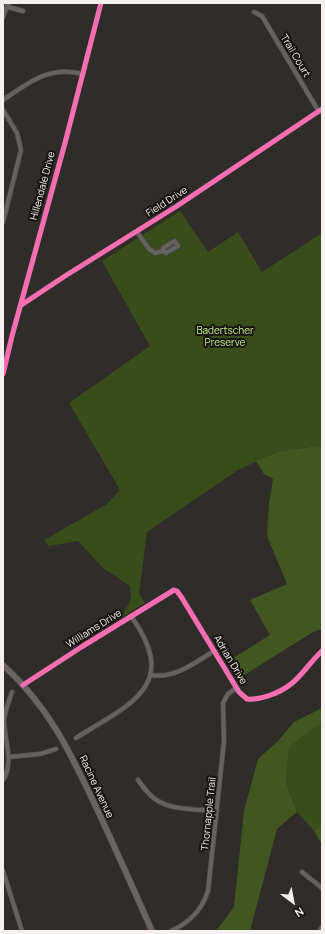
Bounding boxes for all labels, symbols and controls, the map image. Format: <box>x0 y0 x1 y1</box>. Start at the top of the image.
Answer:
street label: Trail Court <box>278 32 312 80</box>
street label: Hillendale Drive <box>28 150 58 222</box>
street label: Field Drive <box>144 184 190 220</box>
park label: Badertscher Preserve <box>196 325 254 348</box>
street label: Williams Drive <box>64 607 124 651</box>
street label: Adrian Drive <box>211 633 249 687</box>
street label: Racine Avenue <box>76 754 116 820</box>
street label: Thornapple Trail <box>199 777 219 851</box>
north arrow <box>273 882 313 922</box>
text: N <box>292 904 307 921</box>

